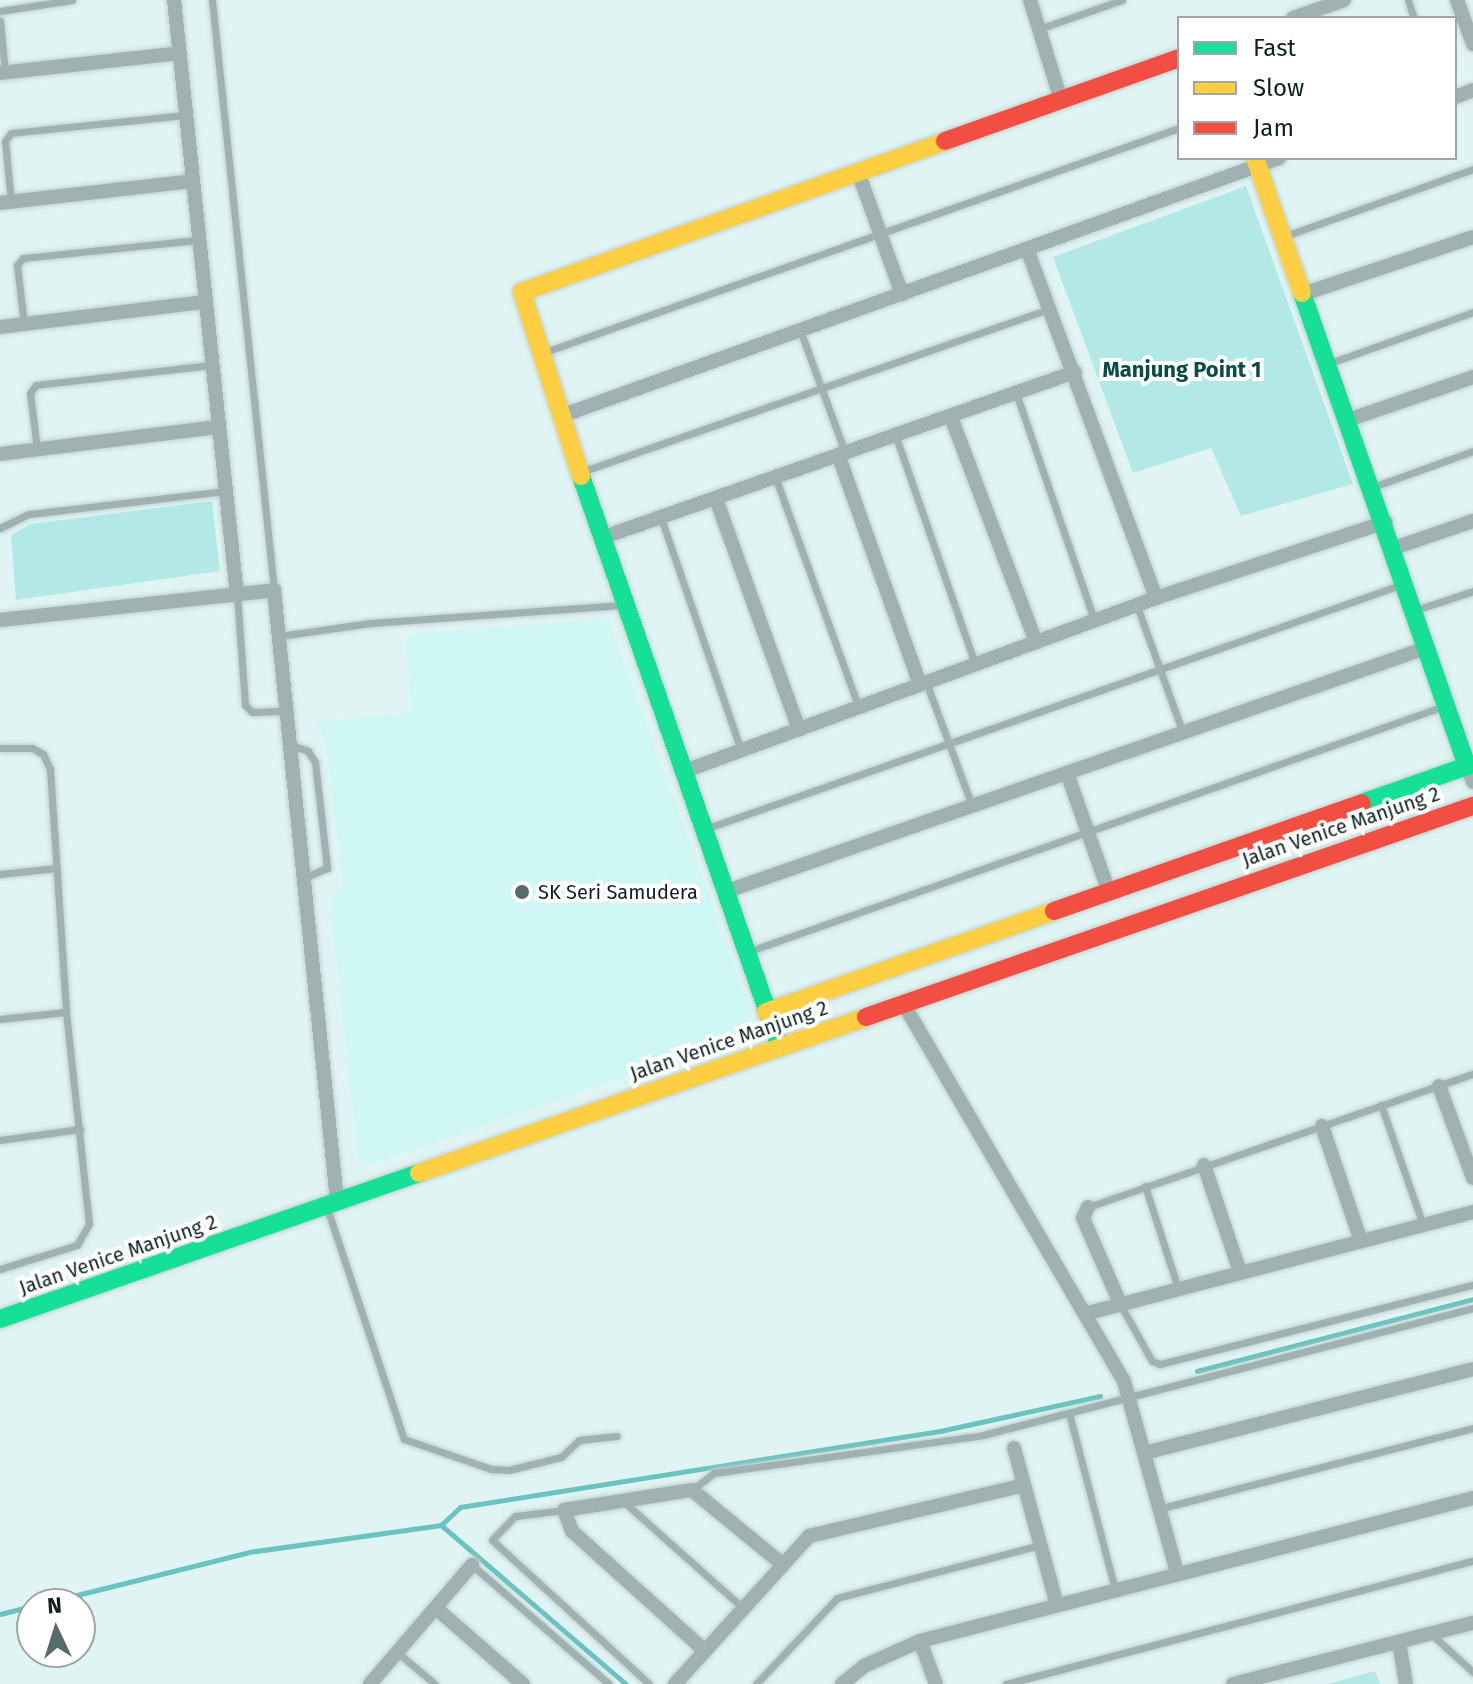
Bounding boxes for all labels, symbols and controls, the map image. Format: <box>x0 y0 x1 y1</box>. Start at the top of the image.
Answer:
legend <box>1177 16 1457 160</box>
text: Fast <box>1253 34 1296 62</box>
text: Slow <box>1253 74 1304 102</box>
text: Jam <box>1253 114 1294 142</box>
district label: Manjung Point 1 <box>1102 357 1262 383</box>
street label: Jalan Venice Manjung 2 <box>1239 782 1443 872</box>
place label: SK Seri Samudera <box>538 880 698 904</box>
marker: SK Seri Samudera <box>513 883 531 901</box>
street label: Jalan Venice Manjung 2 <box>627 996 831 1086</box>
street label: Jalan Venice Manjung 2 <box>16 1210 220 1300</box>
north arrow <box>16 1588 96 1668</box>
text: N <box>46 1592 63 1620</box>

